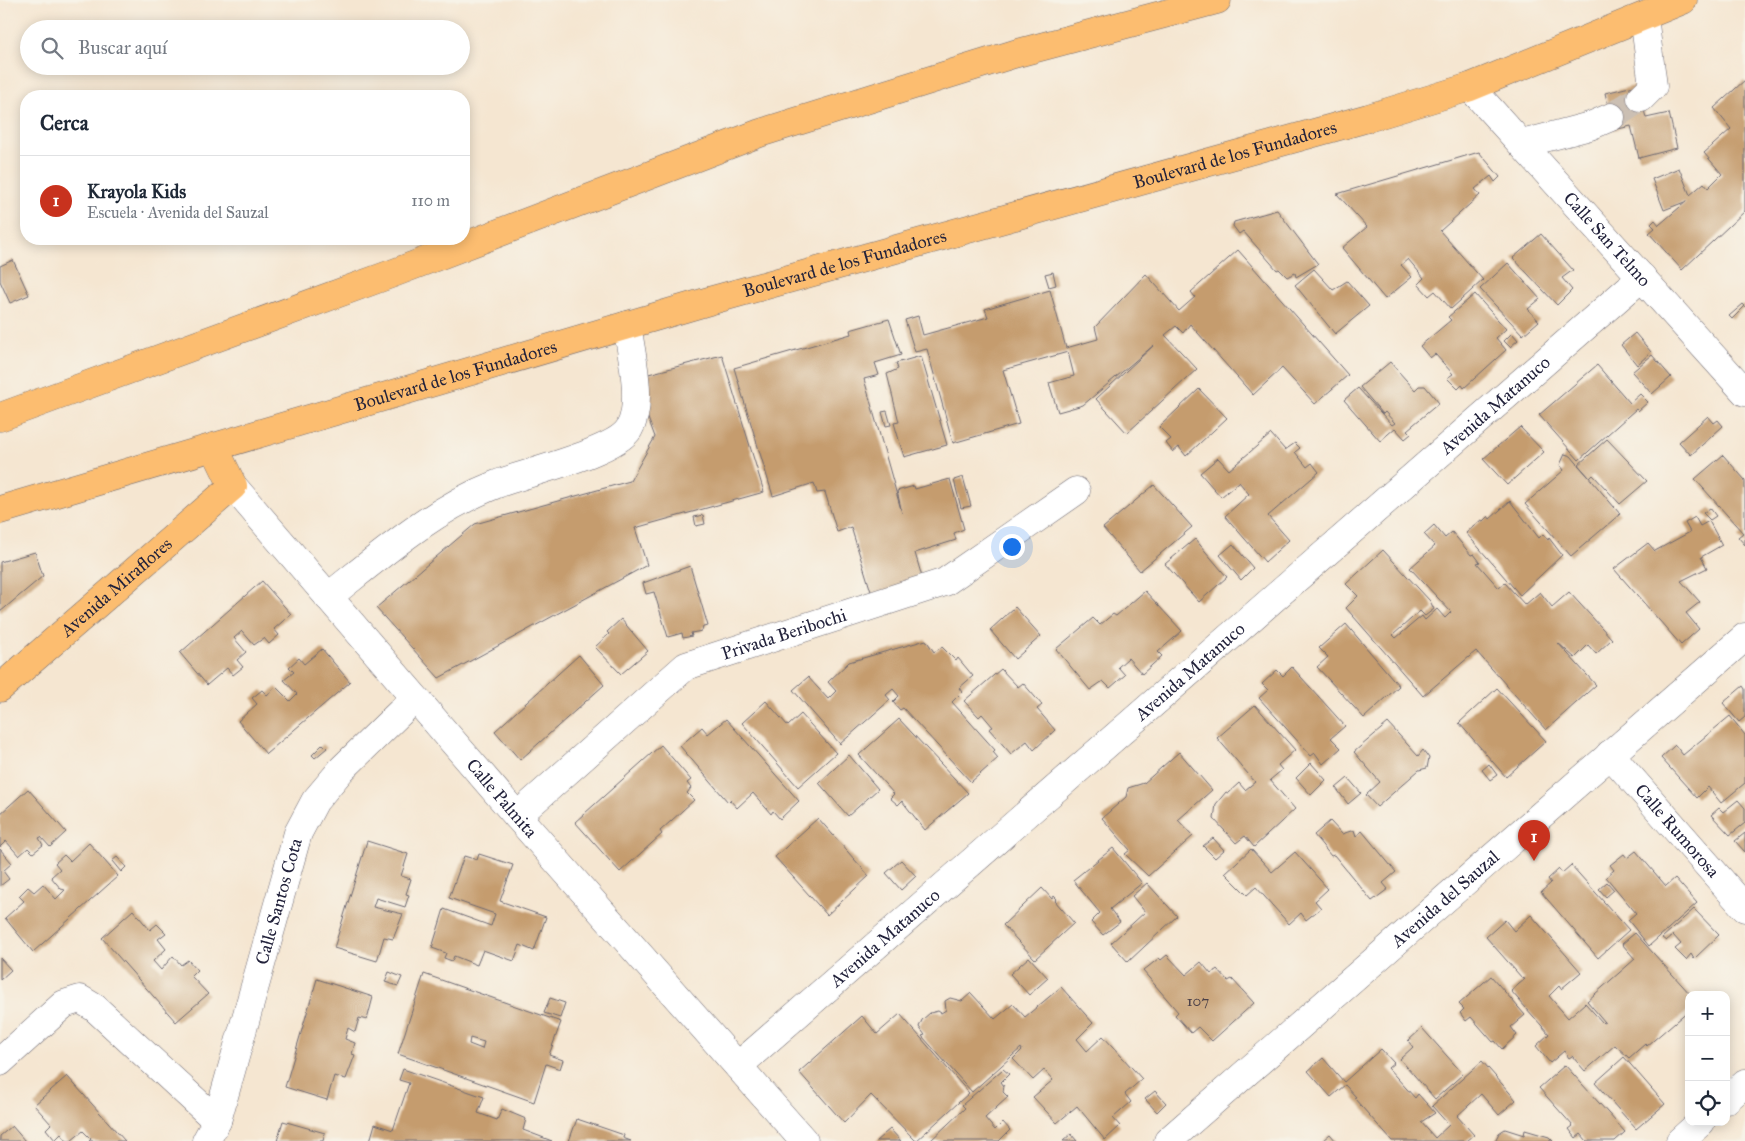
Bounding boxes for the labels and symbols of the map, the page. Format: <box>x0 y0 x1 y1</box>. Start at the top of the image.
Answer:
street label: Boulevard de los Fundadores <box>1131 116 1339 194</box>
street label: Calle San Telmo <box>1559 187 1656 291</box>
street label: Boulevard de los Fundadores <box>740 225 949 302</box>
street label: Boulevard de los Fundadores <box>352 335 560 416</box>
street label: Avenida Matanuco <box>1435 351 1555 460</box>
street label: Avenida Miraflores <box>55 533 177 642</box>
your location <box>999 534 1025 560</box>
street label: Privada Beribochi <box>719 604 849 665</box>
street label: Avenida Matanuco <box>1130 618 1250 726</box>
street label: Calle Palmita <box>462 754 542 843</box>
street label: Calle Rumorosa <box>1630 779 1724 882</box>
pin: 1 <box>1518 820 1550 861</box>
street label: Calle Santos Cota <box>251 835 307 967</box>
street label: Avenida del Sauzal <box>1386 846 1504 953</box>
street label: Avenida Matanuco <box>825 884 944 992</box>
house number: 107 <box>1187 992 1209 1010</box>

